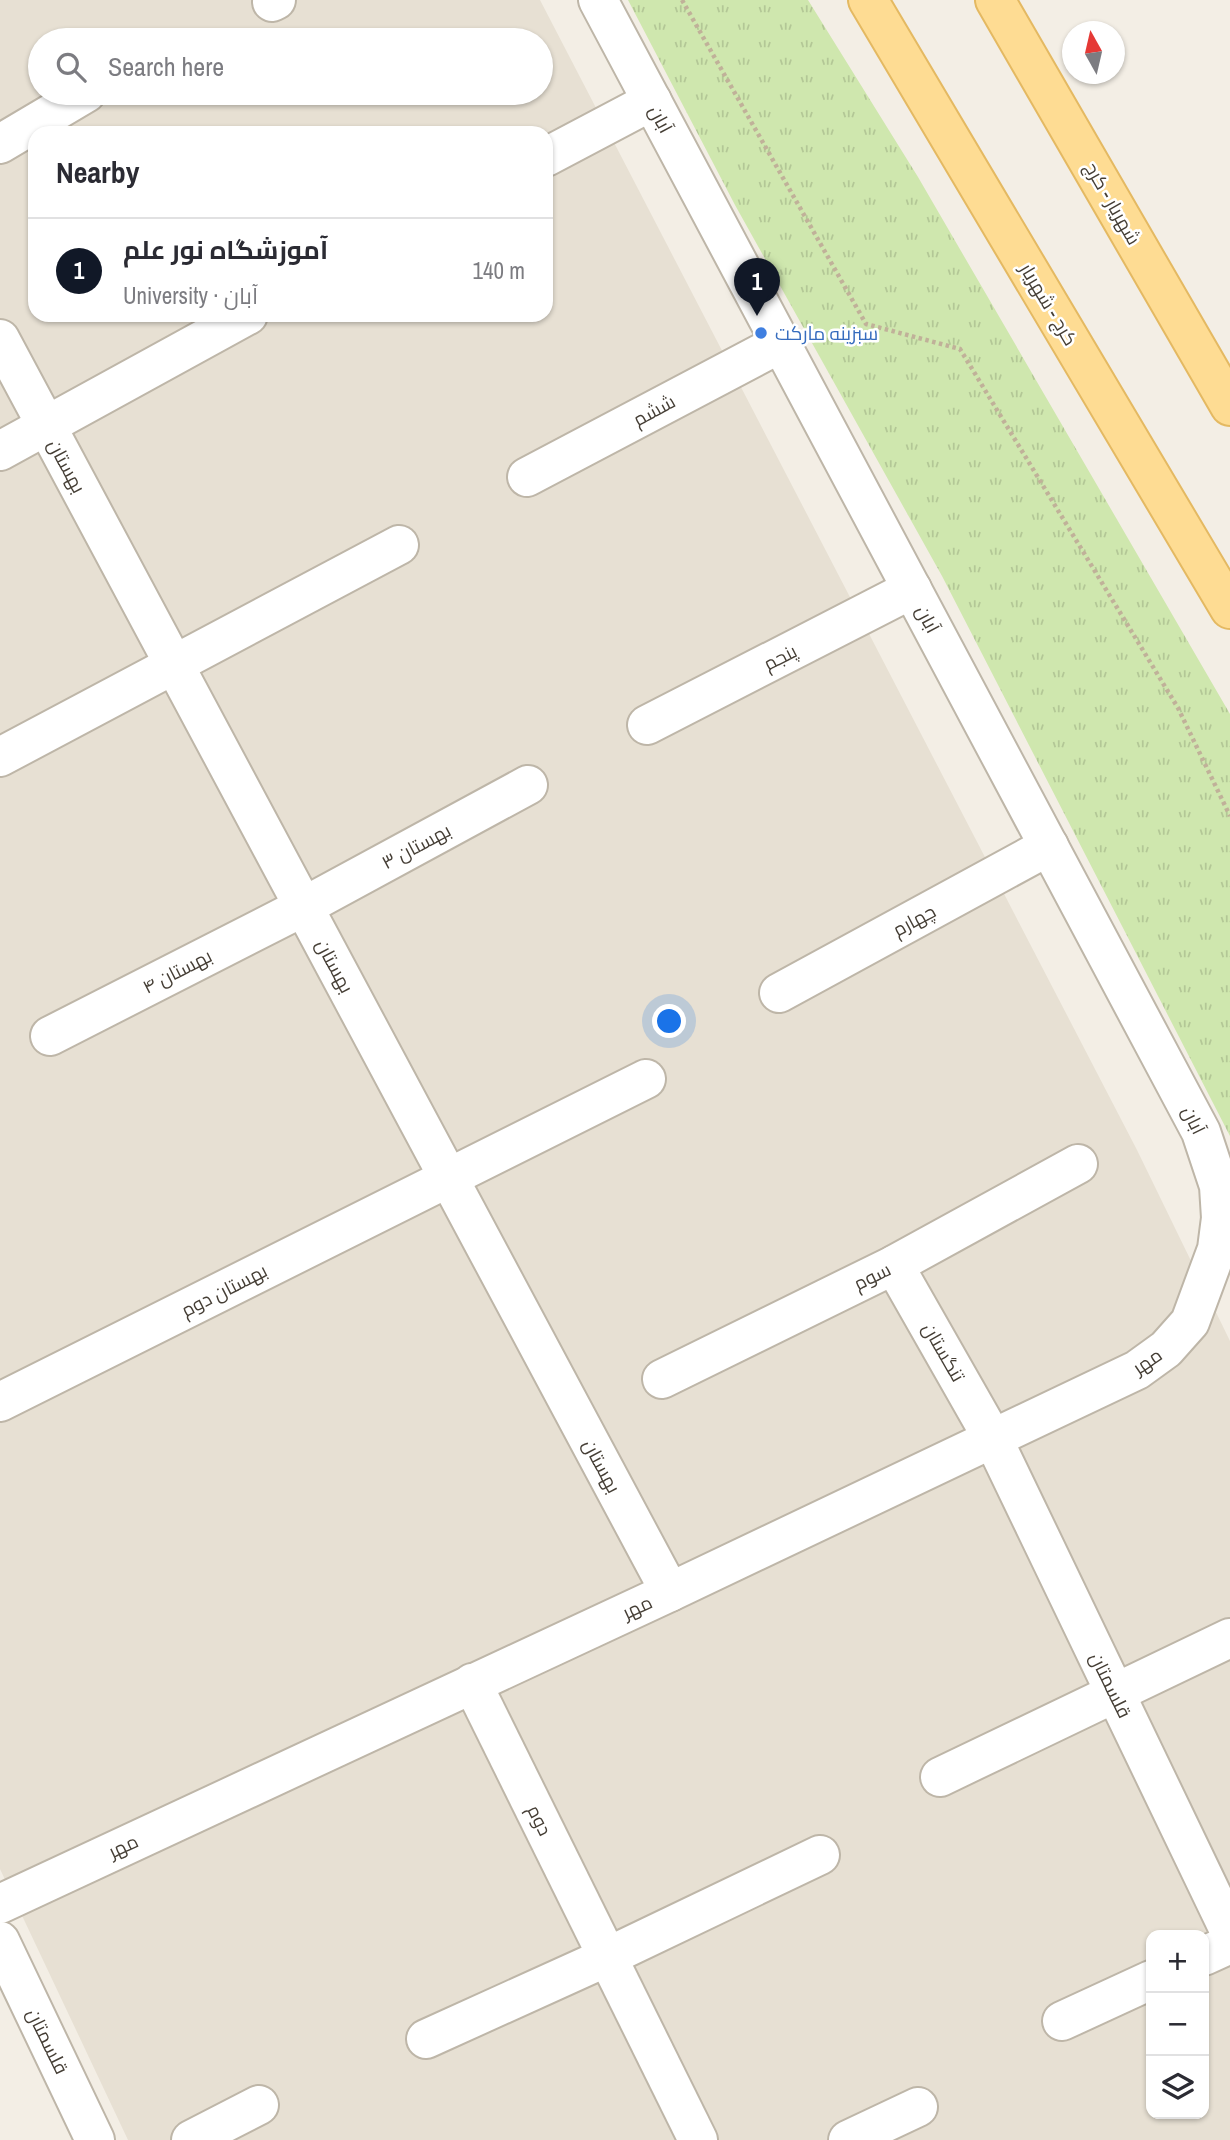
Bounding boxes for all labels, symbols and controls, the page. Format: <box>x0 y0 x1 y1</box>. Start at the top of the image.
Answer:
north arrow <box>1062 21 1125 84</box>
search box <box>28 28 553 105</box>
icon: search <box>52 48 90 86</box>
text: Search here <box>108 49 224 84</box>
street label: آبان <box>643 100 679 138</box>
text: Nearby <box>56 152 139 192</box>
street label: شهریار - کرج <box>1078 157 1147 250</box>
text: آموزشگاه نور علم <box>123 232 328 267</box>
text: 1 <box>74 255 84 286</box>
text: 140 m <box>473 255 525 286</box>
street label: کرج - شهریار <box>1013 257 1084 351</box>
pin: 1 <box>734 258 780 316</box>
text: University · آبان <box>123 280 258 311</box>
place label: سبزینه مارکت <box>775 320 878 346</box>
marker: سبزینه مارکت <box>753 325 769 341</box>
street label: ششم <box>628 388 680 433</box>
street label: بهستان <box>42 434 92 498</box>
street label: آبان <box>910 600 946 638</box>
street label: پنجم <box>759 638 802 677</box>
street label: بهستان ۳ <box>377 817 455 875</box>
street label: چهارم <box>888 898 941 943</box>
street label: بهستان <box>310 934 360 998</box>
street label: بهستان ۴ <box>138 942 216 1000</box>
your location <box>652 1004 686 1038</box>
street label: آبان <box>1176 1102 1212 1138</box>
street label: سوم <box>849 1256 895 1297</box>
street label: بهستان دوم <box>176 1257 272 1324</box>
street label: تنگستان <box>917 1318 971 1386</box>
street label: مهر <box>1126 1342 1167 1381</box>
street label: بهستان <box>577 1434 627 1498</box>
street label: مهر <box>617 1589 656 1626</box>
street label: قلسمتان <box>1084 1648 1138 1722</box>
street label: دوم <box>521 1800 559 1840</box>
street label: مهر <box>103 1828 142 1865</box>
map controls <box>1146 1930 1209 2119</box>
button: + <box>1146 1930 1209 1993</box>
button: − <box>1146 1993 1209 2056</box>
street label: قلسمتان <box>21 2004 75 2078</box>
button: layers <box>1146 2056 1209 2119</box>

